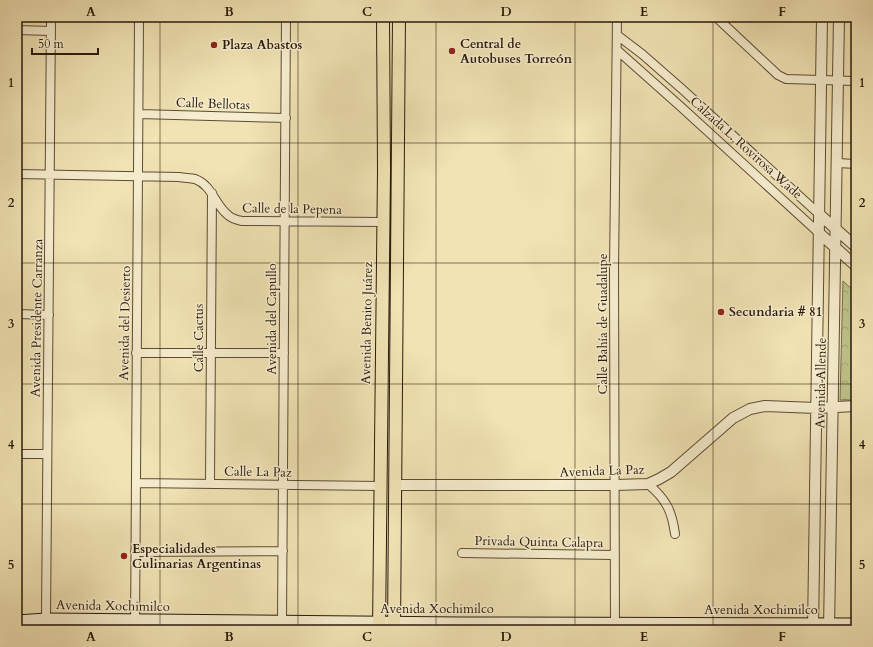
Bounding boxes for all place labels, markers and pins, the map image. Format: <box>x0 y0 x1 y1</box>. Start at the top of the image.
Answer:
place label: Central de Autobuses Torreón <box>460 35 573 68</box>
place label: Plaza Abastos <box>222 36 302 54</box>
marker: Plaza Abastos <box>209 40 219 50</box>
marker: Central de Autobuses Torreón <box>447 46 457 56</box>
place label: Secundaria # 81 <box>729 303 822 321</box>
marker: Secundaria # 81 <box>716 307 726 317</box>
place label: Especialidades Culinarias Argentinas <box>132 540 261 573</box>
marker: Especialidades Culinarias Argentinas <box>119 551 129 561</box>

